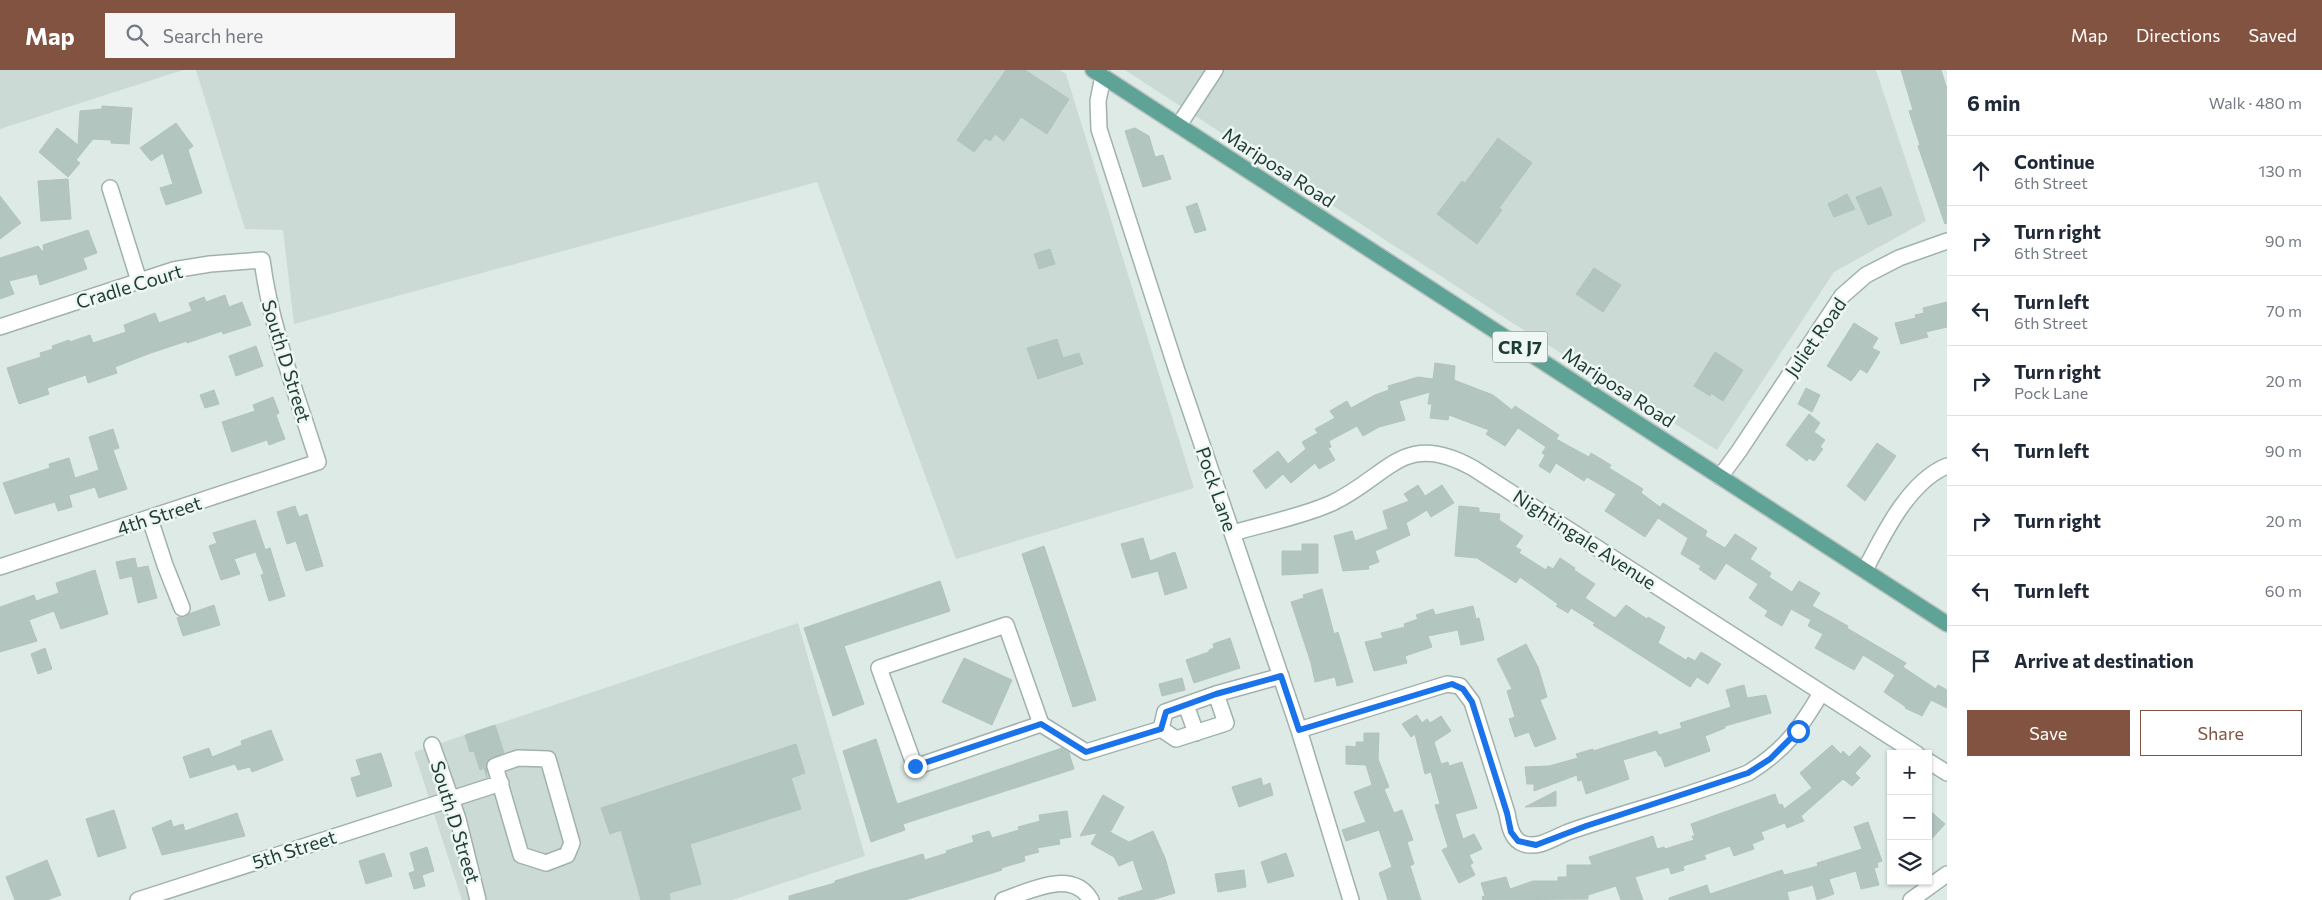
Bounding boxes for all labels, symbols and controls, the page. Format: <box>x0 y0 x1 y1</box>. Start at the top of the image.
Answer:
search box <box>105 13 455 58</box>
text: Map <box>25 21 75 50</box>
icon: search <box>123 21 151 49</box>
text: Search here <box>163 24 263 47</box>
text: Map <box>2071 24 2108 46</box>
text: Directions <box>2136 24 2220 46</box>
text: Saved <box>2248 24 2297 46</box>
text: 6 min <box>1967 90 2020 115</box>
text: Walk · 480 m <box>2209 93 2302 112</box>
street label: Mariposa Road <box>1218 122 1340 212</box>
text: Continue <box>2014 150 2094 173</box>
icon: ahead <box>1967 157 1995 185</box>
text: 130 m <box>2259 161 2302 180</box>
text: 6th Street <box>2014 173 2088 192</box>
text: Turn right <box>2014 220 2101 243</box>
icon: right <box>1967 227 1995 255</box>
text: 90 m <box>2265 231 2302 250</box>
text: 6th Street <box>2014 243 2088 262</box>
street label: Cradle Court <box>73 259 185 313</box>
text: Turn left <box>2014 290 2089 313</box>
street label: Juliet Road <box>1779 293 1851 381</box>
street label: South D Street <box>257 297 317 425</box>
icon: left <box>1967 297 1995 325</box>
text: 70 m <box>2266 301 2302 320</box>
text: 6th Street <box>2014 313 2088 332</box>
road number: CR J7 <box>1492 332 1548 362</box>
street label: Mariposa Road <box>1558 342 1680 432</box>
text: Turn right <box>2014 360 2101 383</box>
icon: right <box>1967 367 1995 395</box>
text: 20 m <box>2266 371 2302 390</box>
text: Pock Lane <box>2014 383 2088 402</box>
icon: left <box>1967 437 1995 465</box>
text: Turn left <box>2014 439 2089 462</box>
text: 90 m <box>2265 441 2302 460</box>
street label: Pock Lane <box>1192 444 1242 534</box>
street label: Nightingale Avenue <box>1509 484 1661 594</box>
street label: 4th Street <box>114 490 204 539</box>
icon: right <box>1967 507 1995 535</box>
text: Turn right <box>2014 509 2101 532</box>
text: 20 m <box>2266 511 2302 530</box>
icon: left <box>1967 577 1995 605</box>
text: Turn left <box>2014 579 2089 602</box>
text: 60 m <box>2265 581 2302 600</box>
icon: arrive <box>1967 647 1995 675</box>
text: Arrive at destination <box>2014 649 2194 672</box>
button: Save <box>1967 710 2130 756</box>
button: Share <box>2140 710 2302 756</box>
route start <box>1787 720 1810 743</box>
map controls <box>1887 750 1932 885</box>
button: + <box>1887 750 1932 795</box>
route end <box>904 755 927 778</box>
street label: South D Street <box>426 758 486 886</box>
button: − <box>1887 795 1932 840</box>
street label: 5th Street <box>249 825 339 873</box>
button: layers <box>1887 840 1932 885</box>

